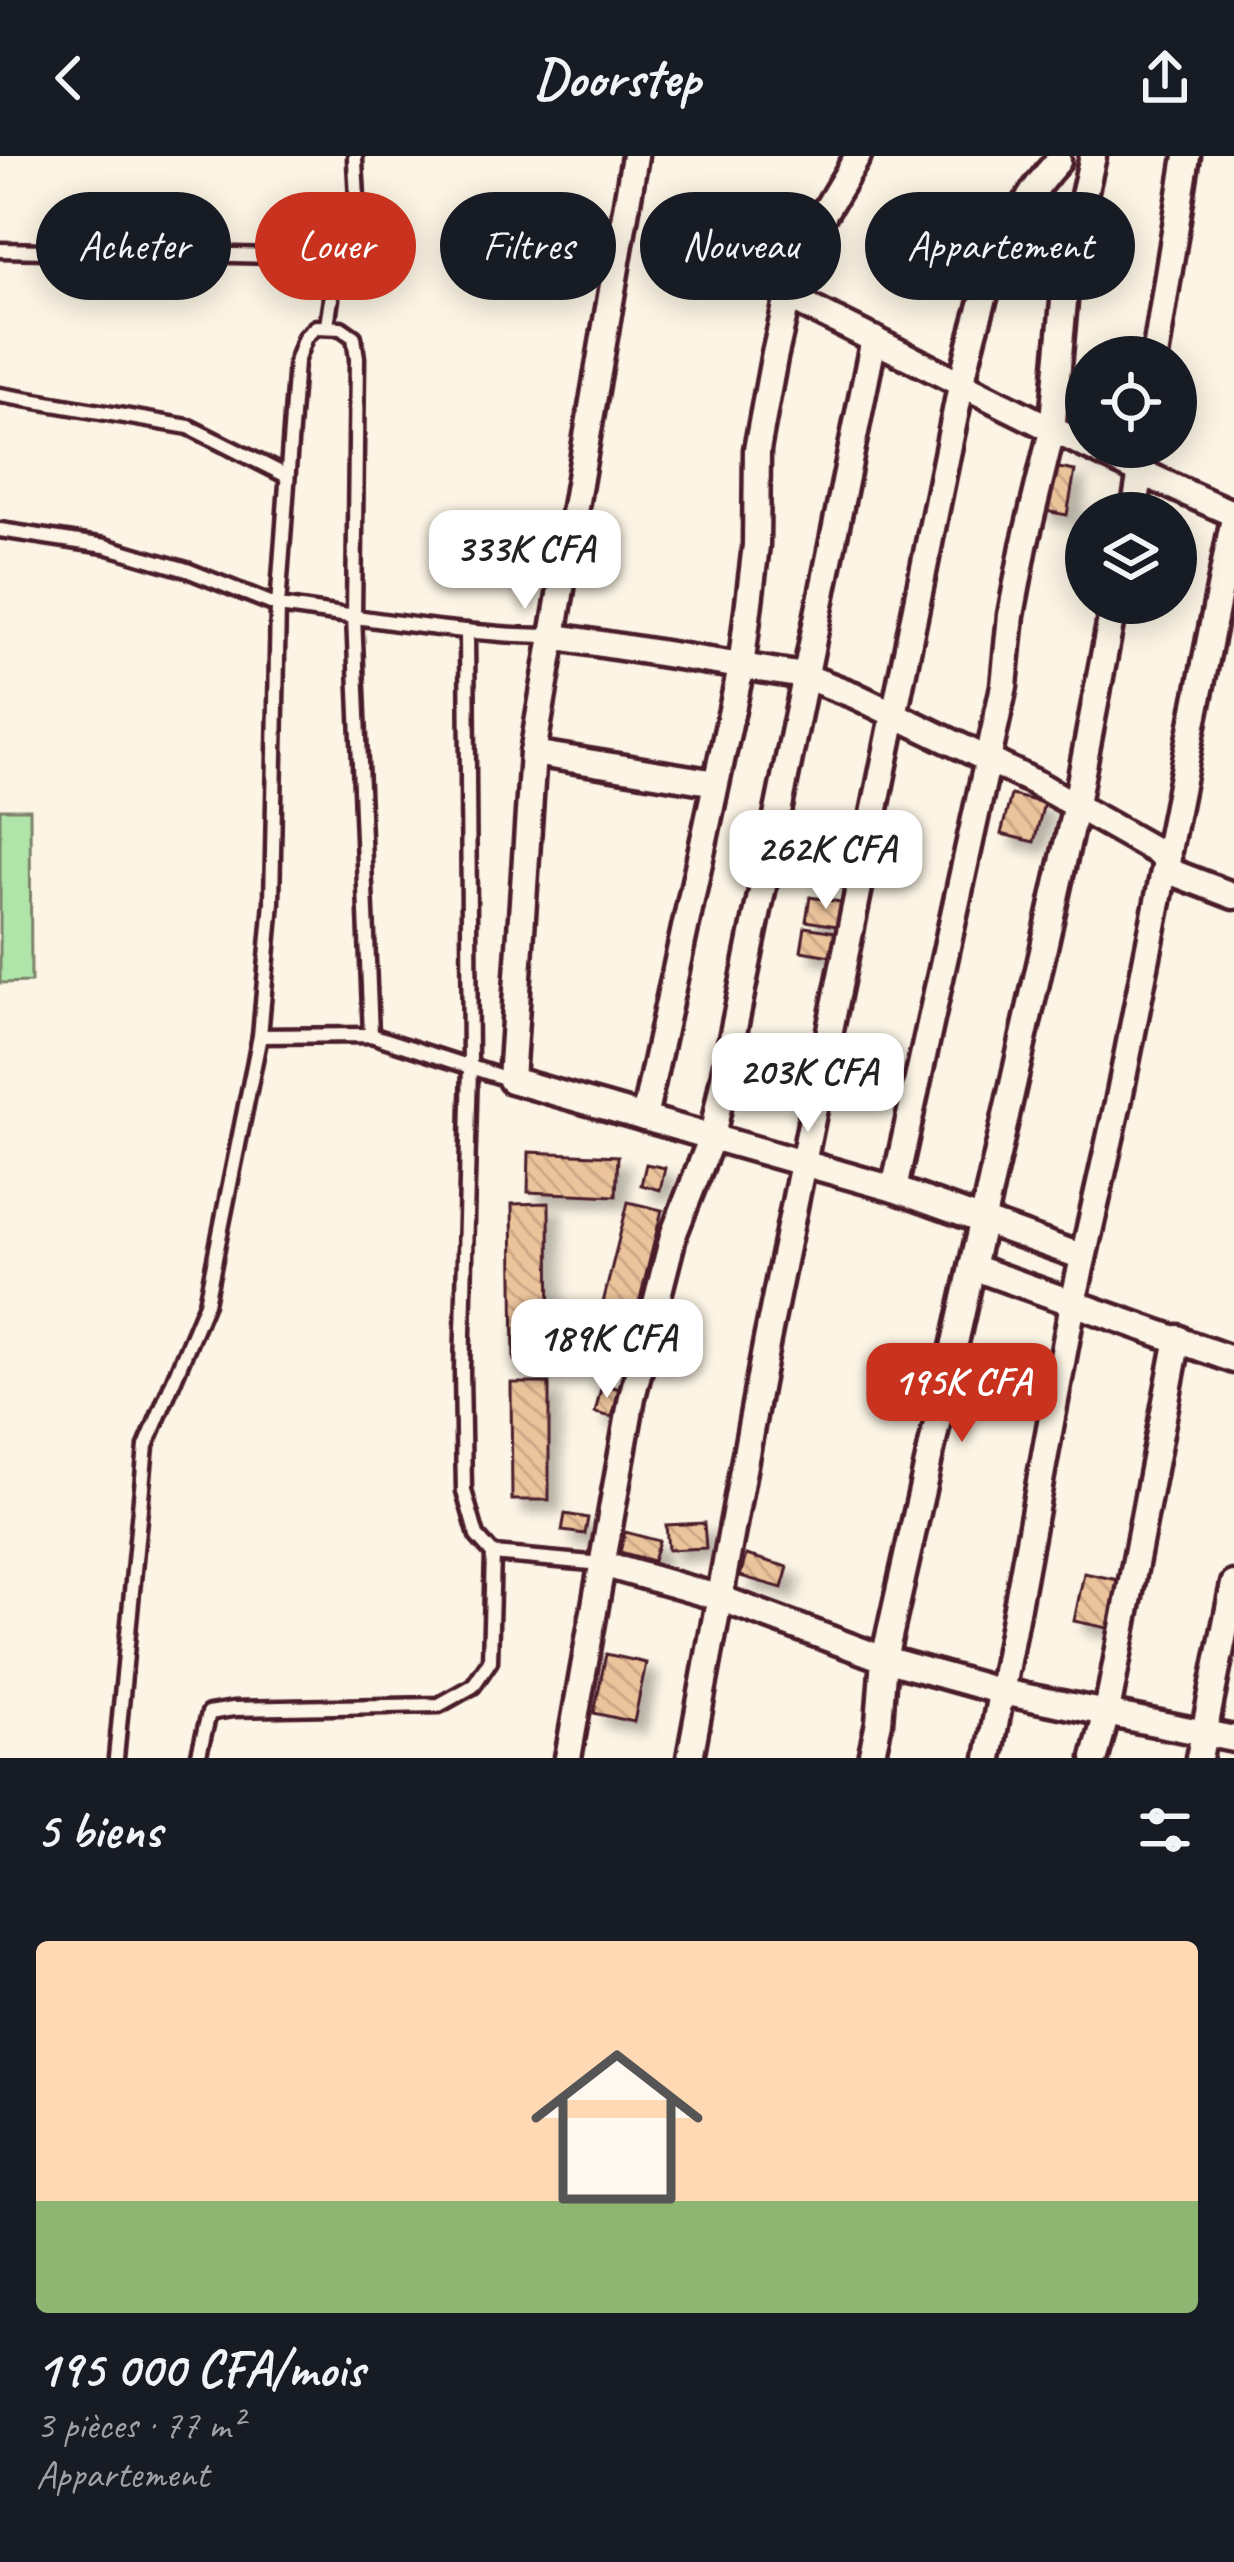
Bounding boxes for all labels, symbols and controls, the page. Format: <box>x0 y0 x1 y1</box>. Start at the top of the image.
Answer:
text: Doorstep <box>534 44 700 112</box>
icon: back <box>36 45 102 111</box>
icon: share <box>1132 45 1198 111</box>
chip: Acheter <box>36 192 231 300</box>
chip: Louer <box>255 192 416 300</box>
chip: Filtres <box>440 192 616 300</box>
chip: Nouveau <box>640 192 841 300</box>
chip: Appartement <box>865 192 1135 300</box>
map controls <box>1065 336 1197 624</box>
button: locate <box>1065 336 1197 468</box>
button: layers <box>1065 492 1197 624</box>
pin: 333K CFA <box>401 510 649 612</box>
text: 333K CFA <box>456 524 594 573</box>
pin: 262K CFA <box>702 810 950 912</box>
text: 262K CFA <box>756 824 896 873</box>
pin: 203K CFA <box>684 1033 932 1135</box>
text: 203K CFA <box>739 1047 877 1096</box>
pin: 189K CFA <box>483 1299 731 1401</box>
text: 189K CFA <box>538 1313 676 1362</box>
pin: 195K CFA <box>838 1343 1086 1445</box>
text: 195K CFA <box>893 1357 1031 1406</box>
icon: filters <box>1132 1797 1198 1863</box>
text: 5 biens <box>36 1798 161 1862</box>
icon: home <box>509 2019 725 2235</box>
text: 195 000 CFA/mois <box>36 2337 364 2401</box>
text: 3 pièces · 77 m² <box>36 2401 243 2450</box>
text: Appartement <box>36 2450 209 2499</box>

